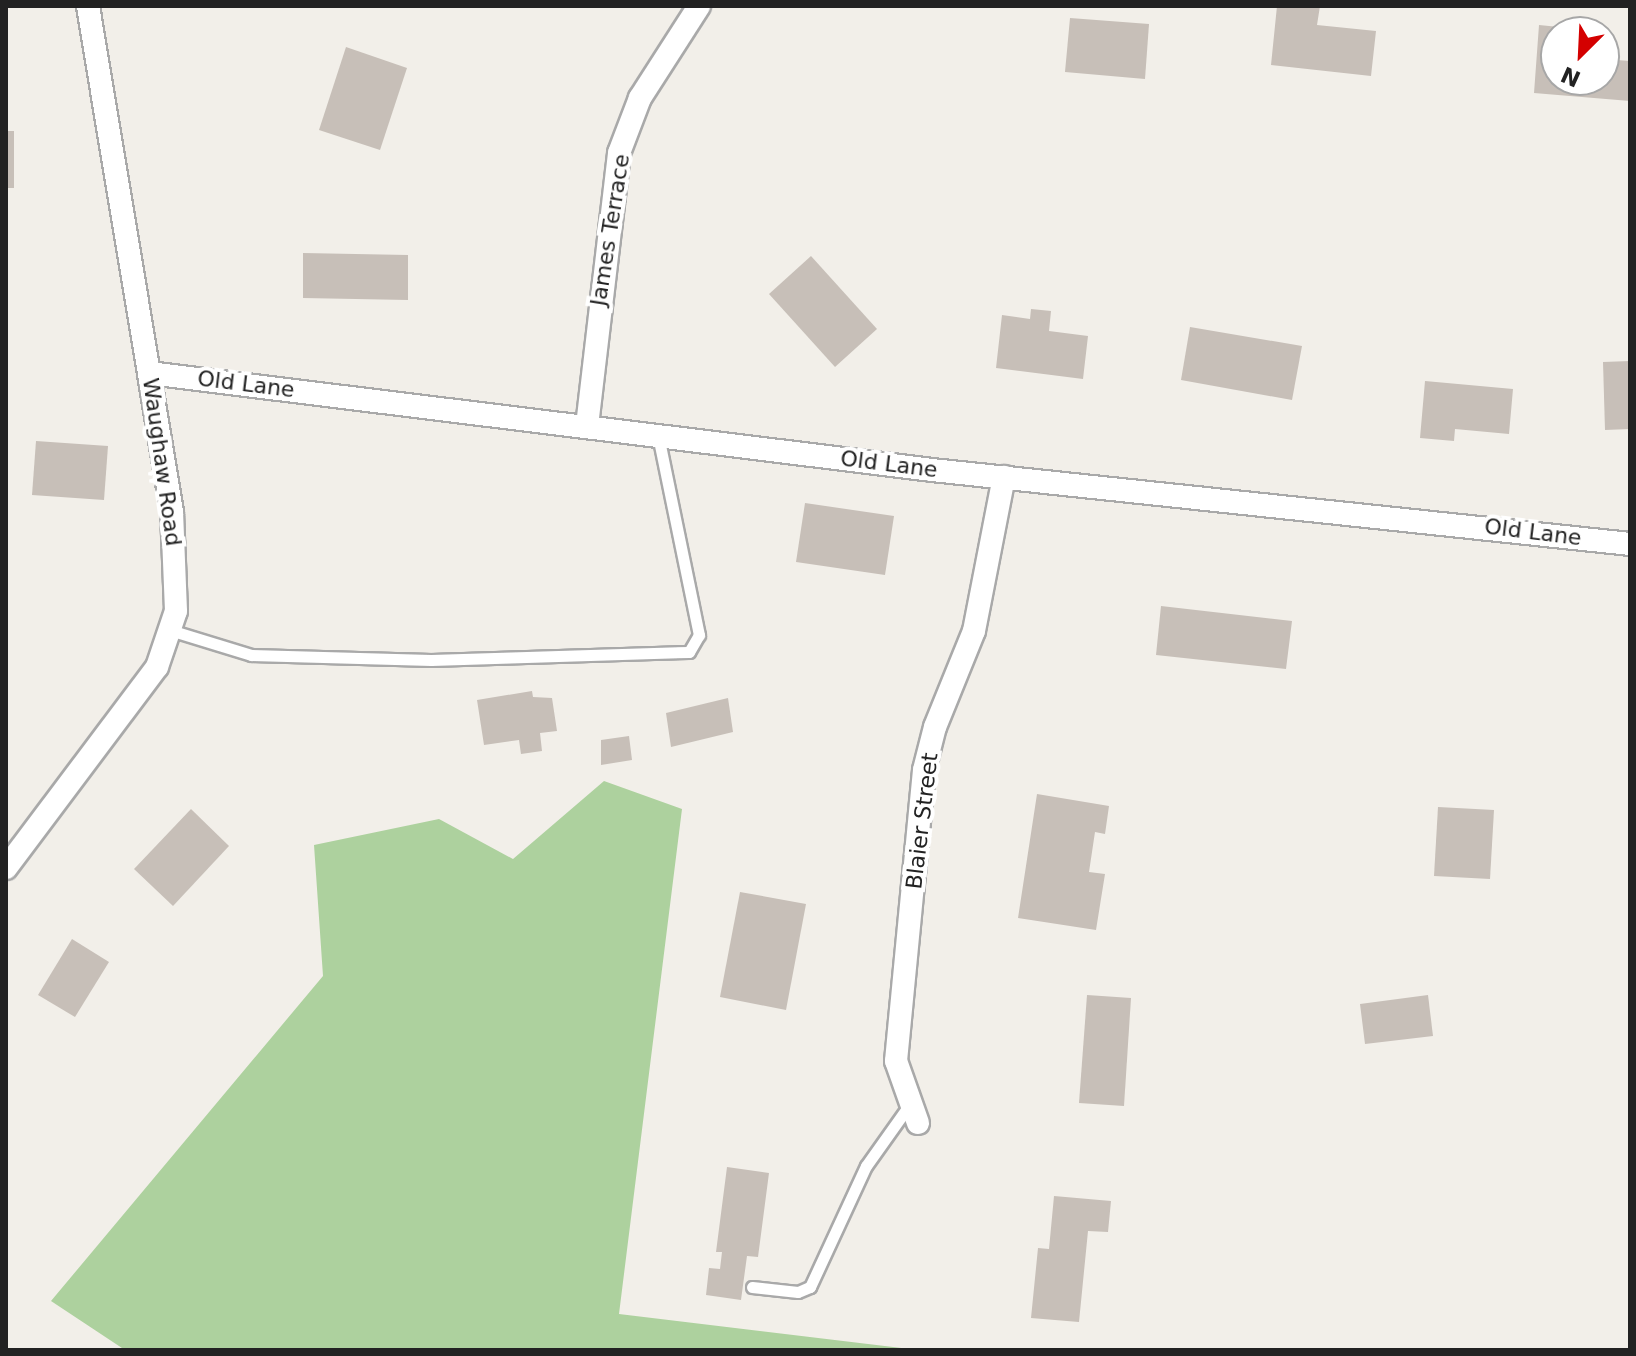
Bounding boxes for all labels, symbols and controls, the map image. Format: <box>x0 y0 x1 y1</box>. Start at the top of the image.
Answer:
north arrow <box>1540 16 1620 96</box>
text: N <box>1557 61 1584 92</box>
street label: James Terrace <box>585 152 635 308</box>
street label: Old Lane <box>196 365 296 403</box>
street label: Waughaw Road <box>137 376 187 548</box>
street label: Old Lane <box>839 445 939 483</box>
street label: Old Lane <box>1483 513 1583 551</box>
street label: Blaier Street <box>901 751 943 891</box>

